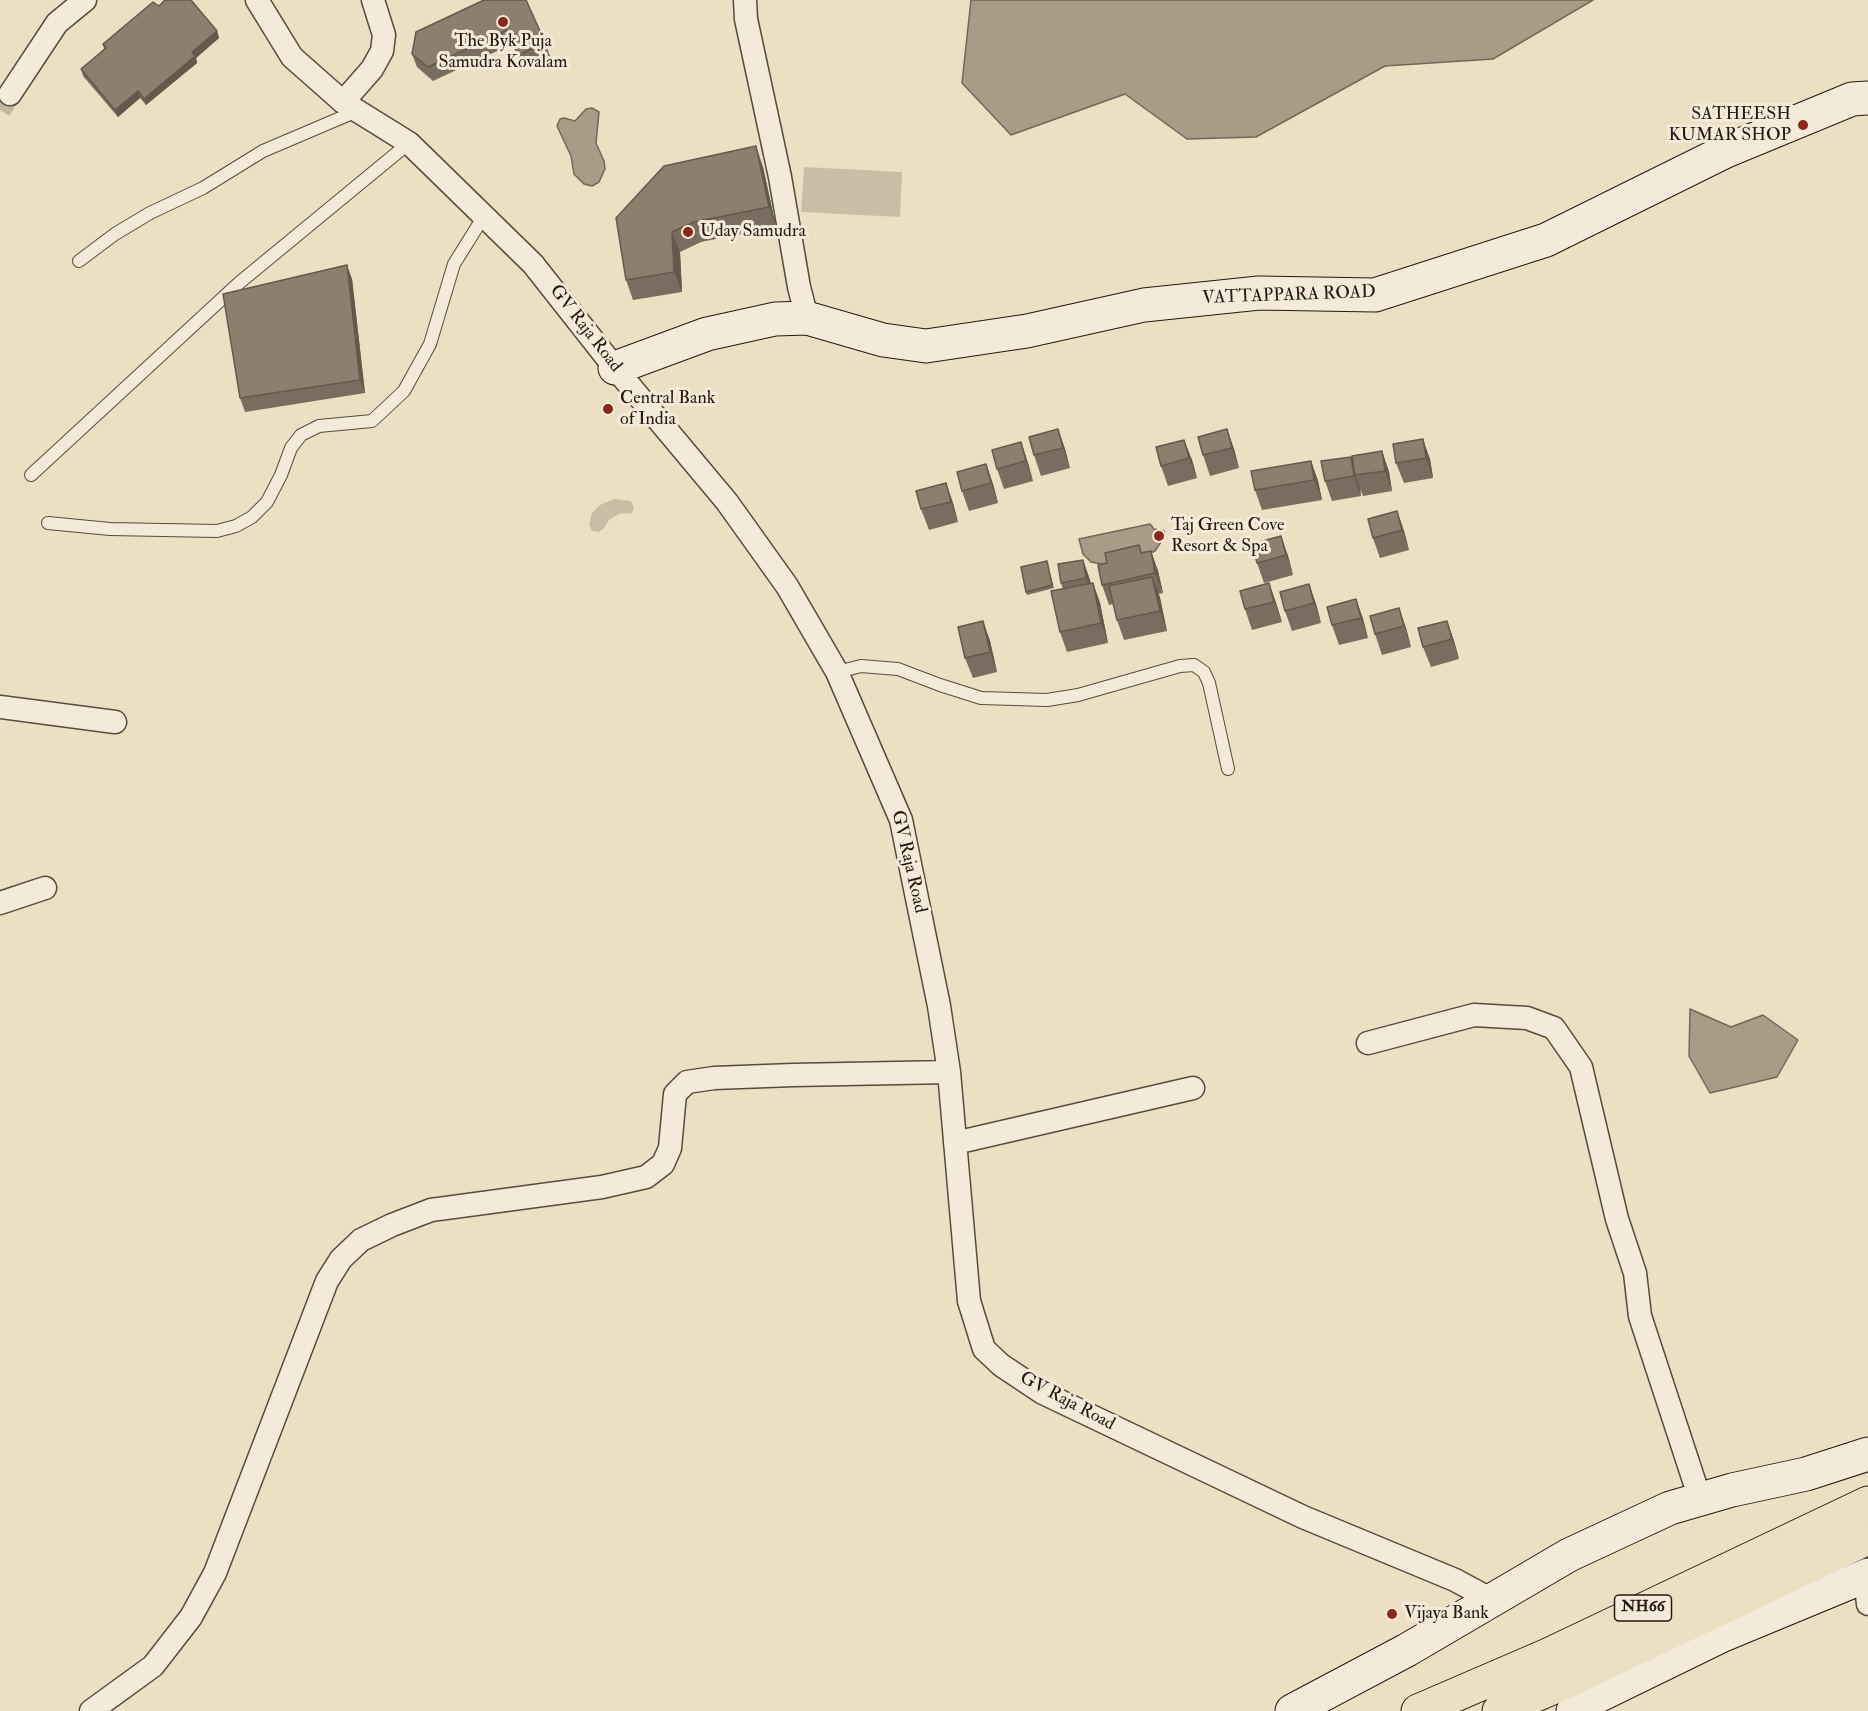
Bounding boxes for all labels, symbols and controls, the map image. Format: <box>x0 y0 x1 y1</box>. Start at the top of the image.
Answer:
marker: The Byk Puja Samudra Kovalam <box>496 15 510 29</box>
place label: The Byk Puja Samudra Kovalam <box>438 31 568 74</box>
place label: SATHEESH KUMAR SHOP <box>1668 104 1791 146</box>
marker: SATHEESH KUMAR SHOP <box>1796 118 1810 132</box>
place label: Uday Samudra <box>700 221 806 243</box>
marker: Uday Samudra <box>681 225 695 239</box>
street label: GV Raja Road <box>544 281 626 377</box>
street label: VATTAPPARA ROAD <box>1202 282 1376 310</box>
place label: Central Bank of India <box>620 388 715 430</box>
marker: Central Bank of India <box>601 402 615 416</box>
place label: Taj Green Cove Resort & Spa <box>1171 515 1284 558</box>
marker: Taj Green Cove Resort & Spa <box>1152 529 1166 543</box>
street label: GV Raja Road <box>886 809 930 915</box>
street label: GV Raja Road <box>1016 1368 1118 1436</box>
road number: NH66 <box>1614 1595 1672 1621</box>
place label: Vijaya Bank <box>1404 1603 1489 1625</box>
marker: Vijaya Bank <box>1385 1607 1399 1621</box>

